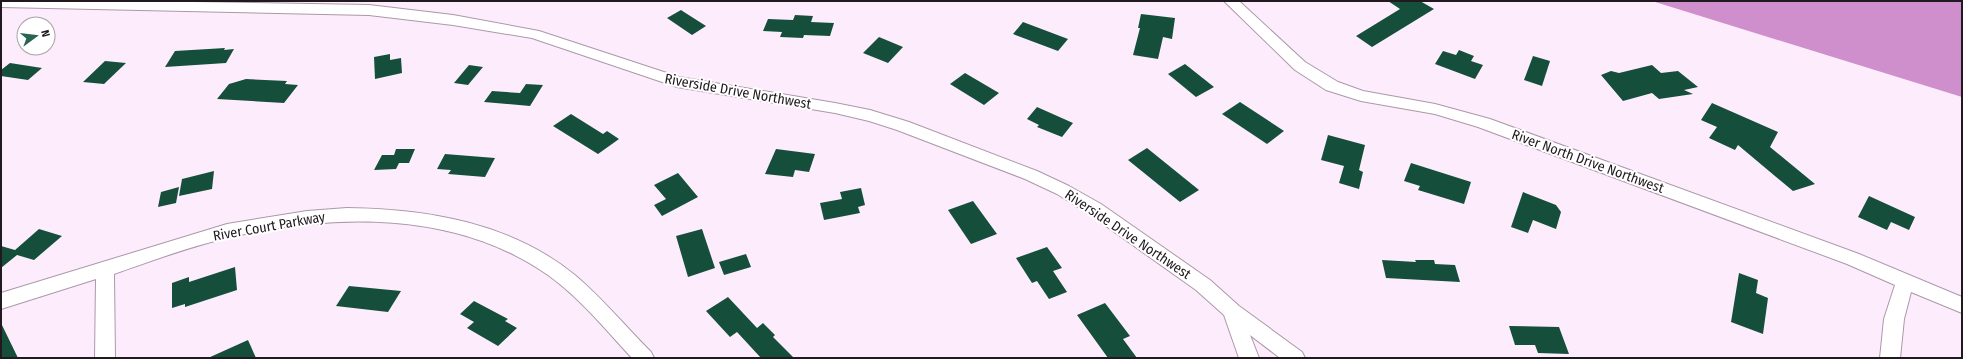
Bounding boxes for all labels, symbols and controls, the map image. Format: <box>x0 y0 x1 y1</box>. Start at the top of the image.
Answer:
north arrow <box>16 16 56 56</box>
text: N <box>38 29 52 38</box>
street label: Riverside Drive Northwest <box>663 70 813 113</box>
street label: River North Drive Northwest <box>1509 126 1667 197</box>
street label: Riverside Drive Northwest <box>1061 186 1194 283</box>
street label: River Court Parkway <box>212 208 327 245</box>

